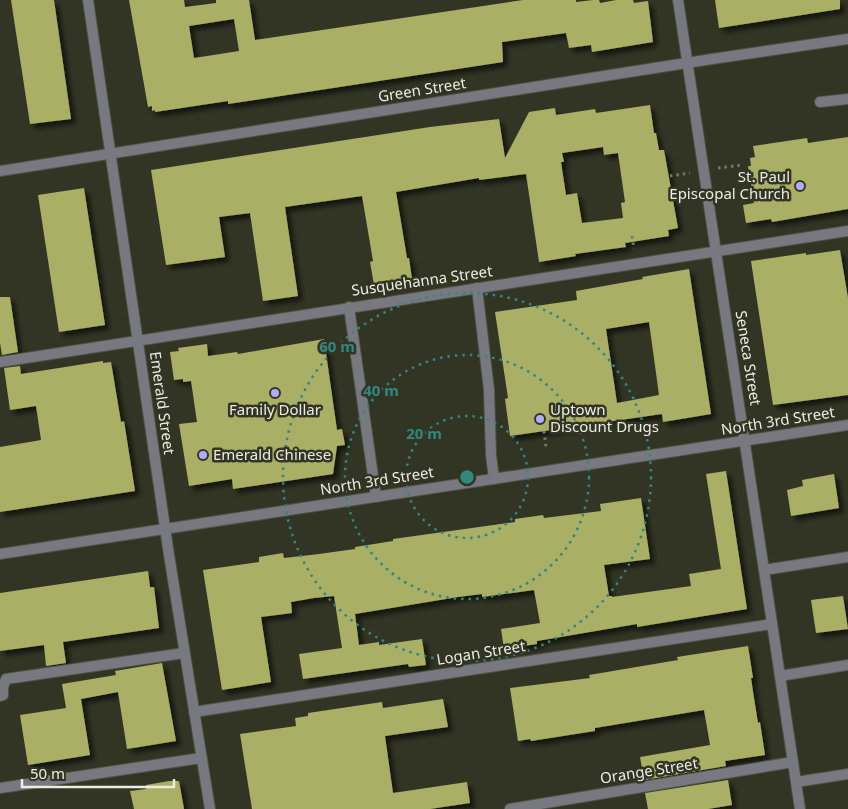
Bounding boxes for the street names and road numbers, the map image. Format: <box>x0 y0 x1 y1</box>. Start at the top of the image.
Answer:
street label: Green Street <box>376 72 468 106</box>
street label: Susquehanna Street <box>350 260 494 300</box>
street label: Seneca Street <box>732 309 766 407</box>
street label: Emerald Street <box>146 350 180 456</box>
street label: North 3rd Street <box>720 401 837 439</box>
street label: North 3rd Street <box>319 461 436 499</box>
street label: Logan Street <box>435 635 527 669</box>
street label: Orange Street <box>599 752 700 788</box>

